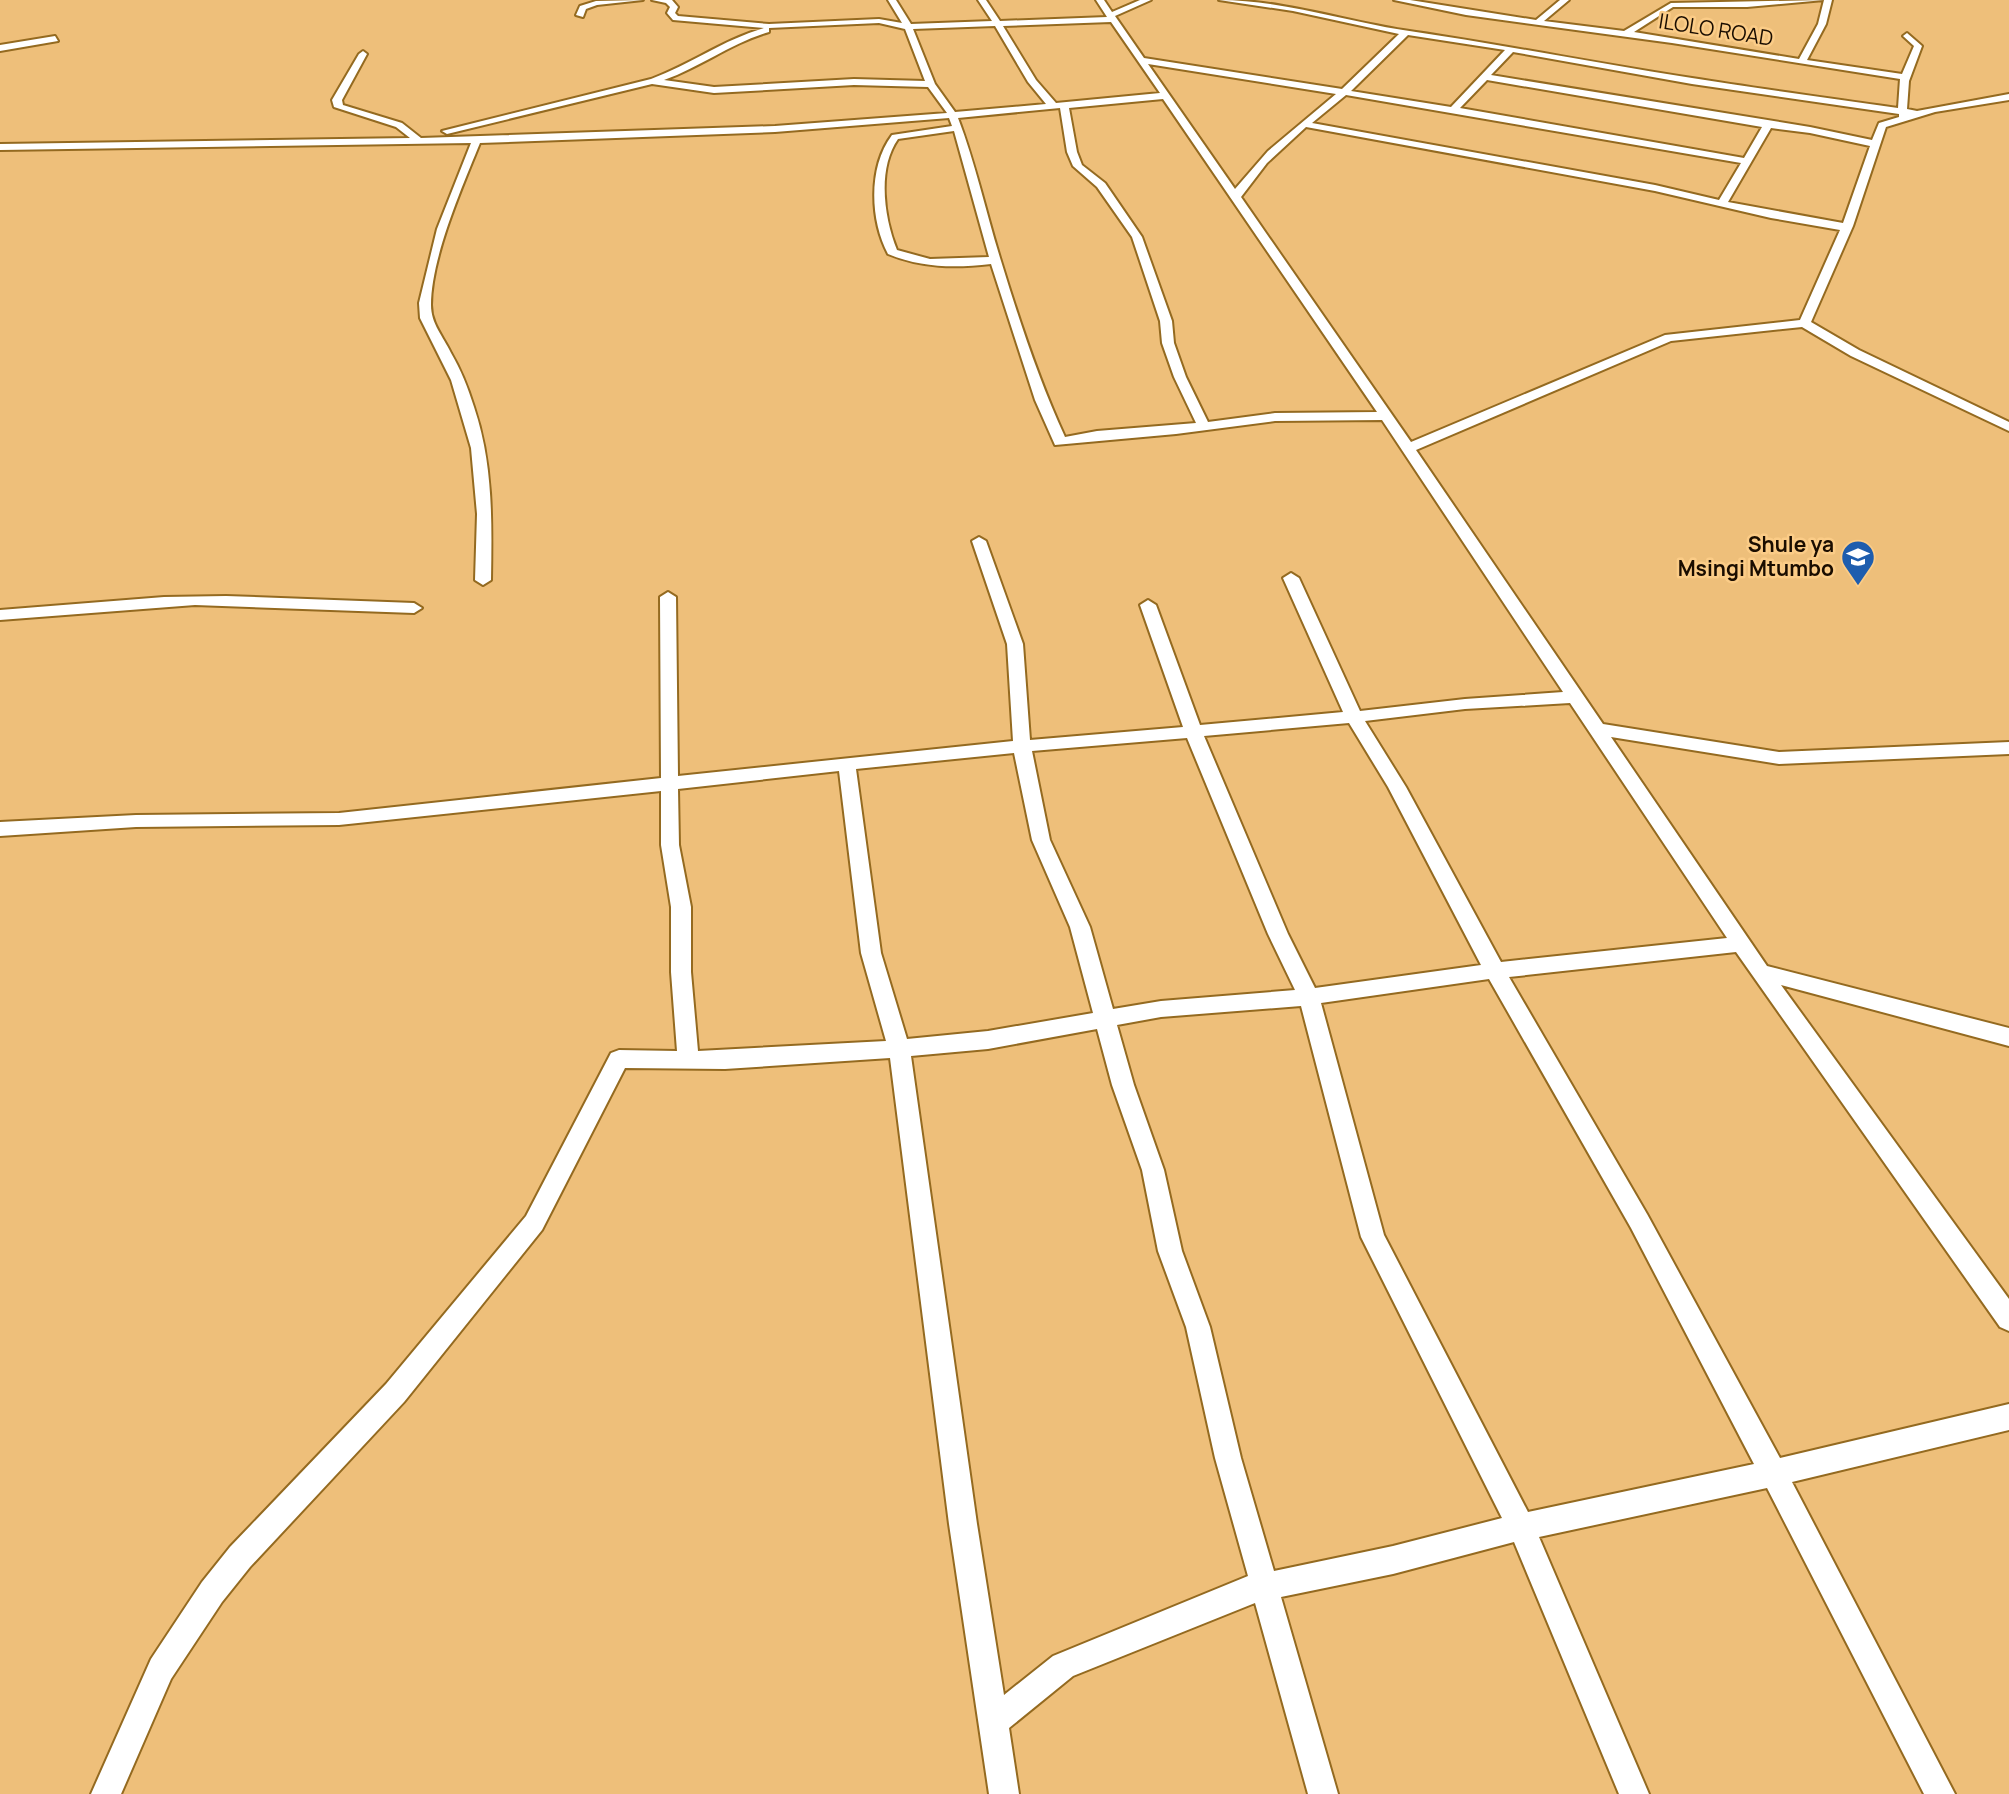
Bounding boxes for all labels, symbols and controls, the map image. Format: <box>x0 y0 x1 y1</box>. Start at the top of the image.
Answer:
street label: ILOLO ROAD <box>1657 6 1775 52</box>
place label: Shule ya Msingi Mtumbo <box>1678 530 1834 582</box>
school or university icon: Shule ya Msingi Mtumbo <box>1839 538 1877 587</box>

